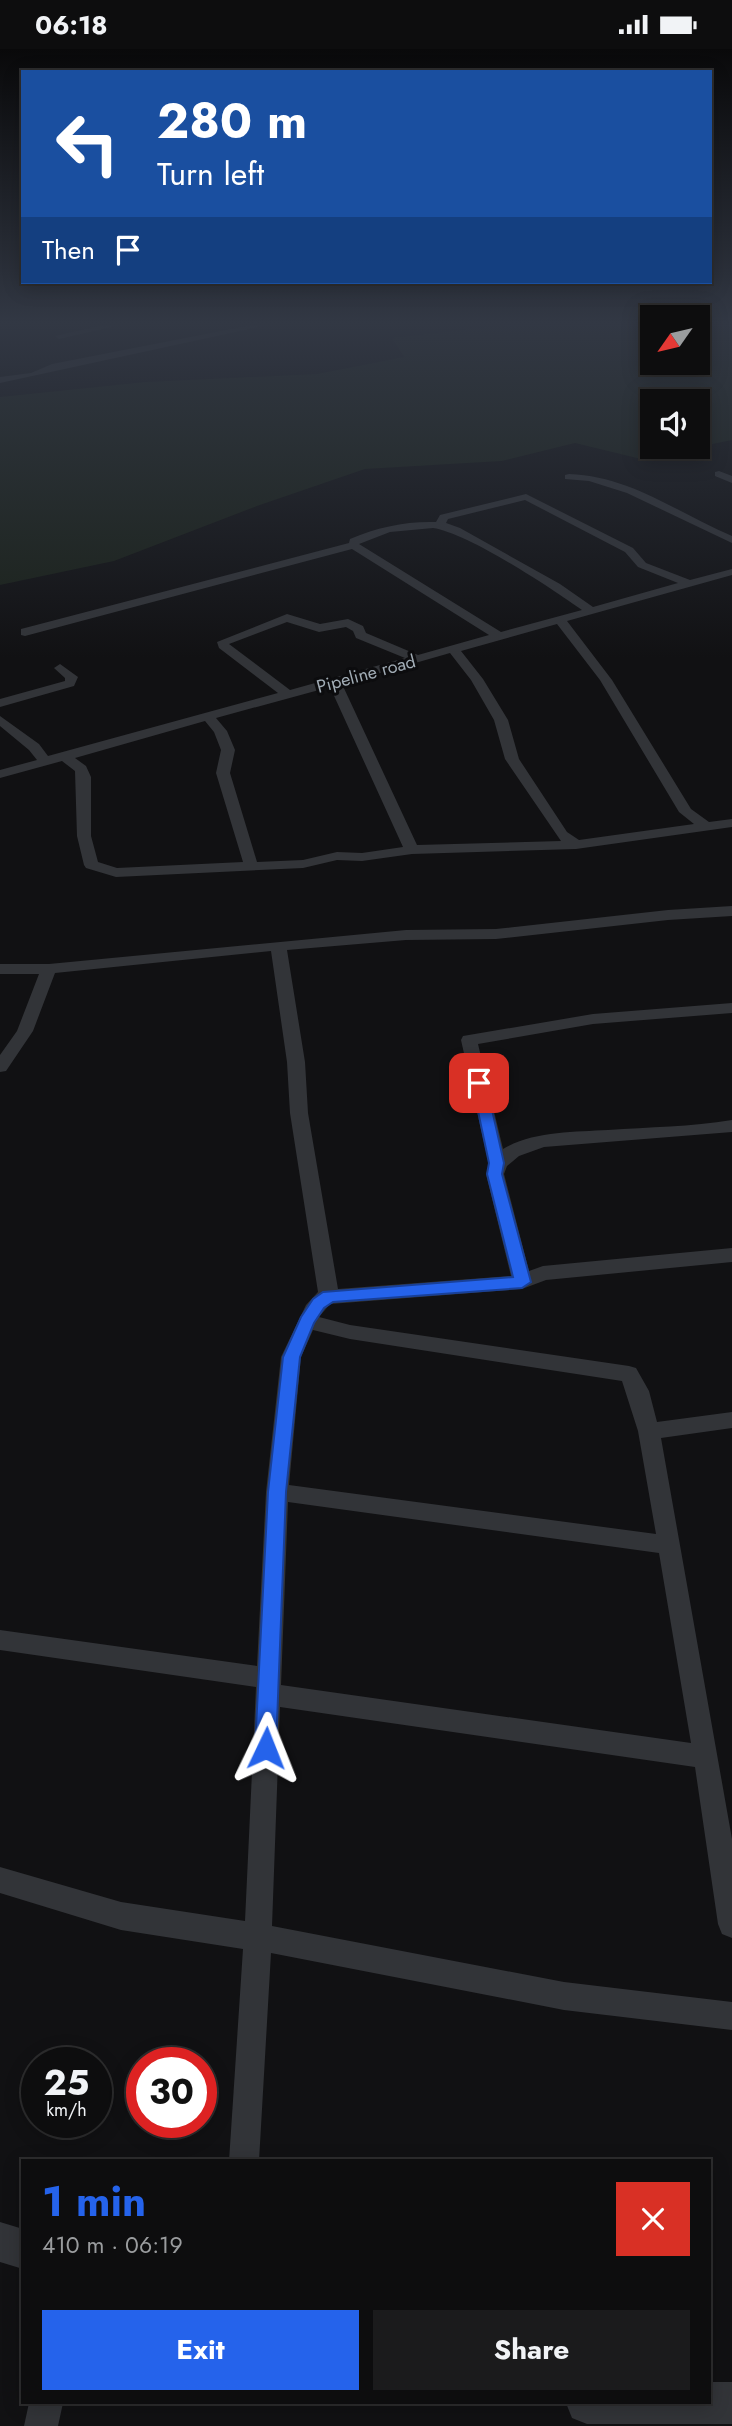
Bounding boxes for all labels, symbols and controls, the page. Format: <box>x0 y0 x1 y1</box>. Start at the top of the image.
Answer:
text: 06:18 <box>35 6 108 44</box>
text: 280 m <box>157 86 307 156</box>
icon: left <box>42 98 133 189</box>
text: Turn left <box>157 151 264 197</box>
text: Then <box>42 231 95 269</box>
icon: arrive <box>109 231 147 269</box>
north arrow <box>640 305 710 375</box>
map controls <box>640 305 710 459</box>
button: sound <box>640 389 710 459</box>
street label: Pipeline road <box>314 648 418 700</box>
pin <box>449 1053 509 1113</box>
icon: arrive <box>460 1064 498 1102</box>
position arrow <box>229 1711 303 1785</box>
speed limit sign: 30 <box>126 2047 217 2138</box>
text: 25 <box>44 2058 89 2108</box>
text: km/h <box>46 2097 87 2123</box>
text: 1 min <box>42 2171 146 2232</box>
button: close <box>616 2182 690 2256</box>
text: 410 m · 06:19 <box>42 2228 183 2262</box>
button: Exit <box>42 2310 359 2390</box>
button: Share <box>373 2310 690 2390</box>

